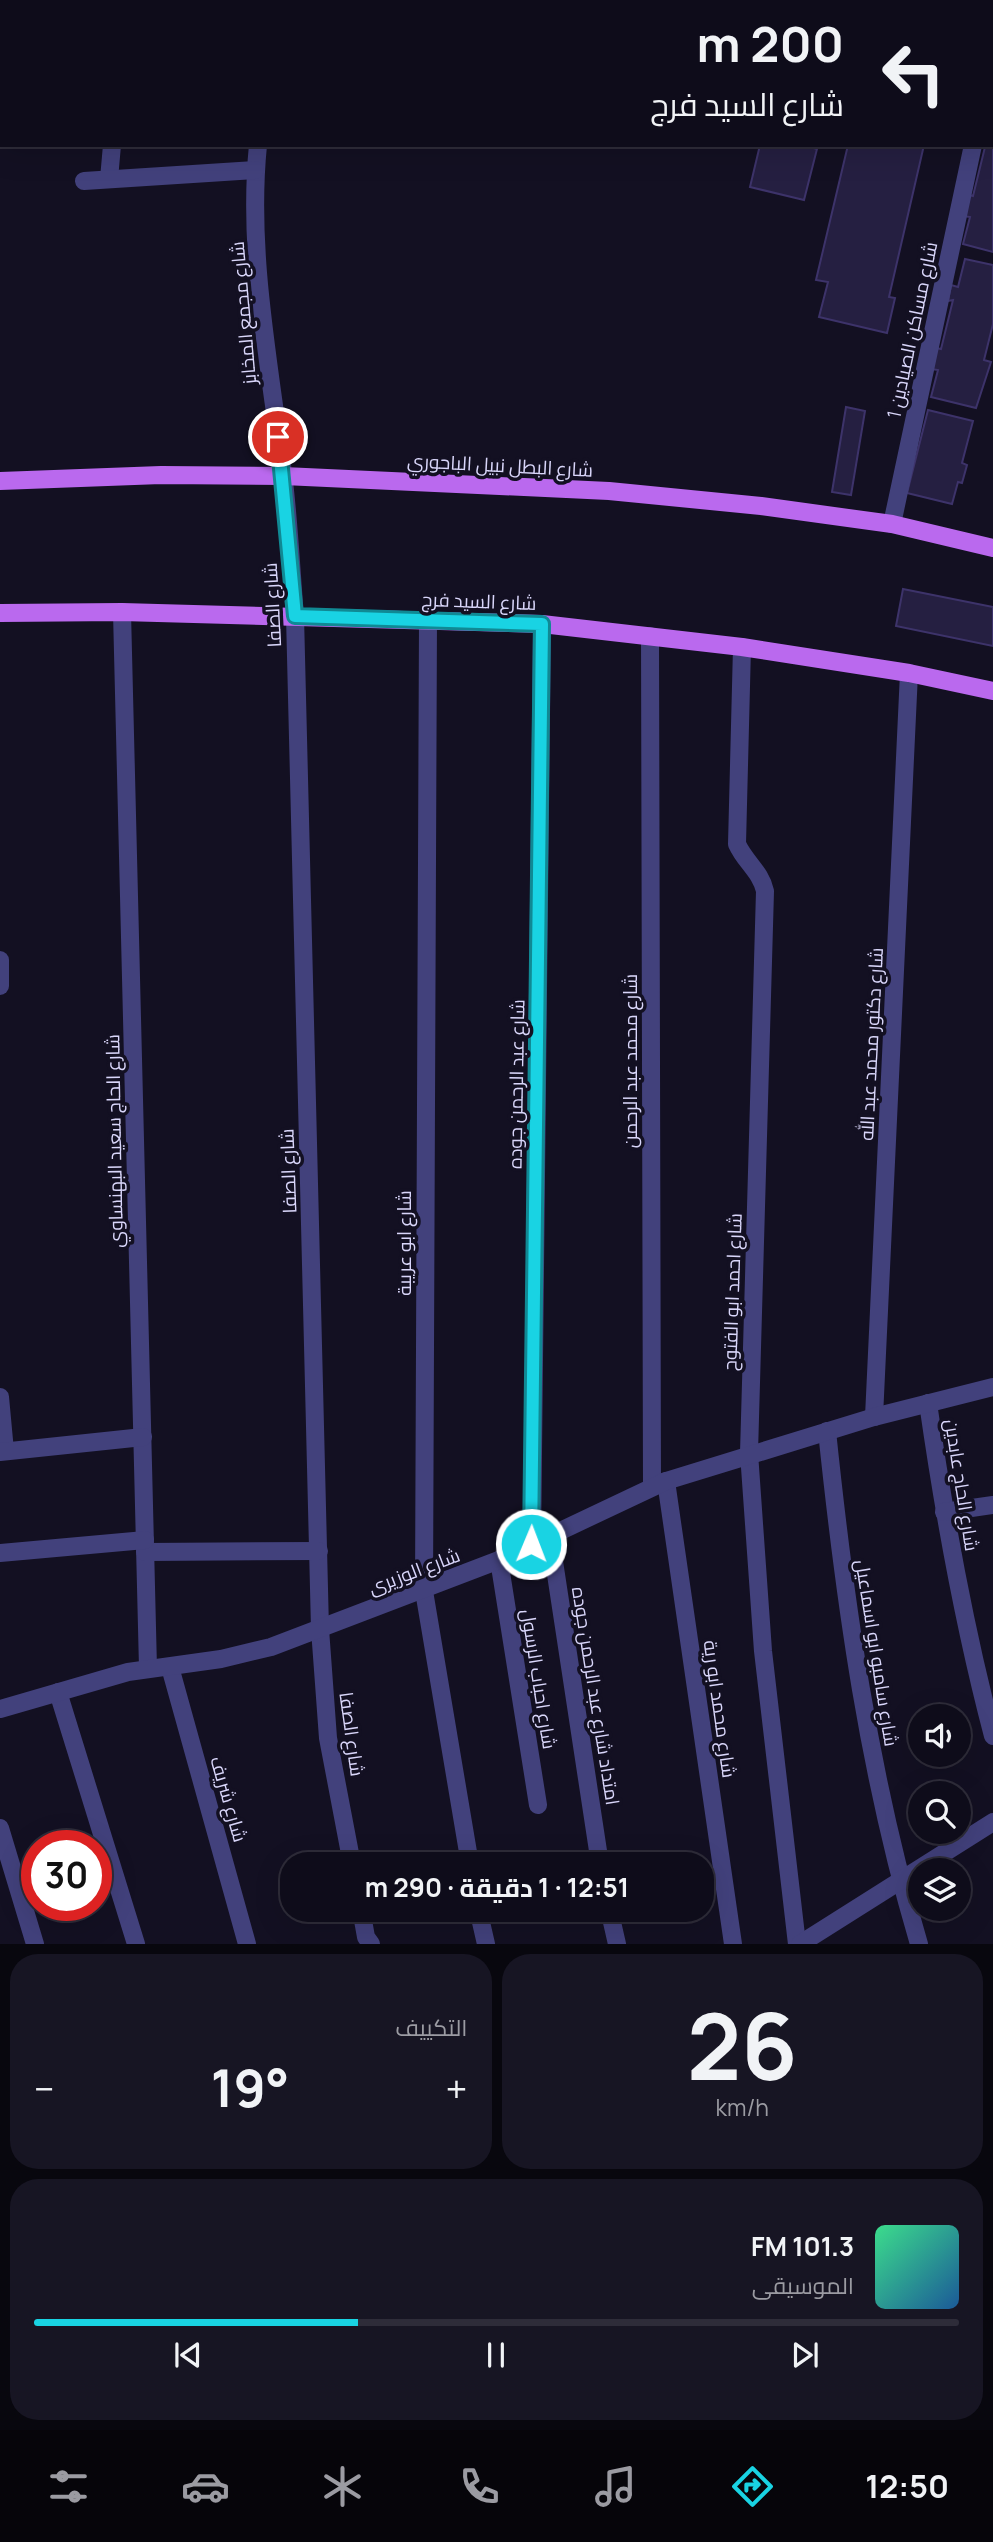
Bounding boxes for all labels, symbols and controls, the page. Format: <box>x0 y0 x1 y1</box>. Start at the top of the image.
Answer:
text: 200 m <box>696 10 844 77</box>
icon: left <box>868 28 959 119</box>
text: شارع السيد فرج <box>650 82 844 126</box>
street label: شارع مساكن الصيادين 1 <box>881 239 944 421</box>
street label: شارع مجمع المخابز <box>224 240 263 387</box>
pin <box>248 407 308 467</box>
icon: arrive <box>259 418 297 456</box>
street label: شارع البطل نبيل الباجوري <box>406 447 594 485</box>
street label: شارع الصفا <box>257 562 288 648</box>
street label: شارع السيد فرج <box>421 586 537 617</box>
street label: شارع دكتور محمد عبد الله <box>853 947 890 1141</box>
street label: شارع محمد عبد الرحمن <box>617 974 644 1148</box>
street label: شارع عبد الرحمن جوده <box>502 999 531 1169</box>
street label: شارع الحاج سعيد البهنساوي <box>99 1034 131 1248</box>
street label: شارع الصفا <box>274 1128 303 1214</box>
street label: شارع ابو عريبة <box>391 1190 418 1296</box>
street label: شارع احمد ابو الفتوح <box>716 1213 749 1371</box>
street label: شارع الحاج عابدين <box>938 1417 985 1553</box>
position arrow <box>494 1507 568 1581</box>
street label: شارع الوزيرى <box>364 1542 464 1601</box>
street label: شارع سامبو ابو اسماعيل <box>848 1558 905 1748</box>
street label: امتداد شارع عبد الرحمن جوده <box>565 1585 626 1807</box>
street label: شارع احباب الرسول <box>514 1607 563 1751</box>
street label: شارع محمد ابو رية <box>696 1639 743 1780</box>
street label: شارع الصفا <box>332 1690 371 1778</box>
map controls <box>908 1704 971 1921</box>
button: sound <box>908 1704 971 1767</box>
street label: شارع شريف <box>203 1753 254 1845</box>
button: search <box>908 1781 971 1844</box>
speed limit sign: 30 <box>21 1830 112 1921</box>
button: layers <box>908 1858 971 1921</box>
text: 12:51 · 1 دقيقة · 290 m <box>365 1869 629 1905</box>
text: 26 <box>687 1983 798 2107</box>
text: التكييف <box>395 2011 468 2043</box>
text: 19° <box>211 2052 289 2123</box>
text: − <box>34 2062 55 2114</box>
text: + <box>446 2062 467 2114</box>
text: km/h <box>716 2091 769 2123</box>
text: 101.3 FM <box>751 2228 854 2264</box>
text: الموسيقى <box>752 2269 854 2301</box>
icon: previous <box>169 2336 207 2374</box>
icon: pause <box>477 2336 515 2374</box>
icon: next <box>786 2336 824 2374</box>
icon: filters <box>44 2462 93 2511</box>
icon: car <box>181 2462 230 2511</box>
icon: climate <box>318 2462 367 2511</box>
icon: phone <box>455 2462 504 2511</box>
icon: music <box>591 2462 640 2511</box>
icon: directions <box>728 2462 777 2511</box>
text: 12:50 <box>865 2464 949 2508</box>

